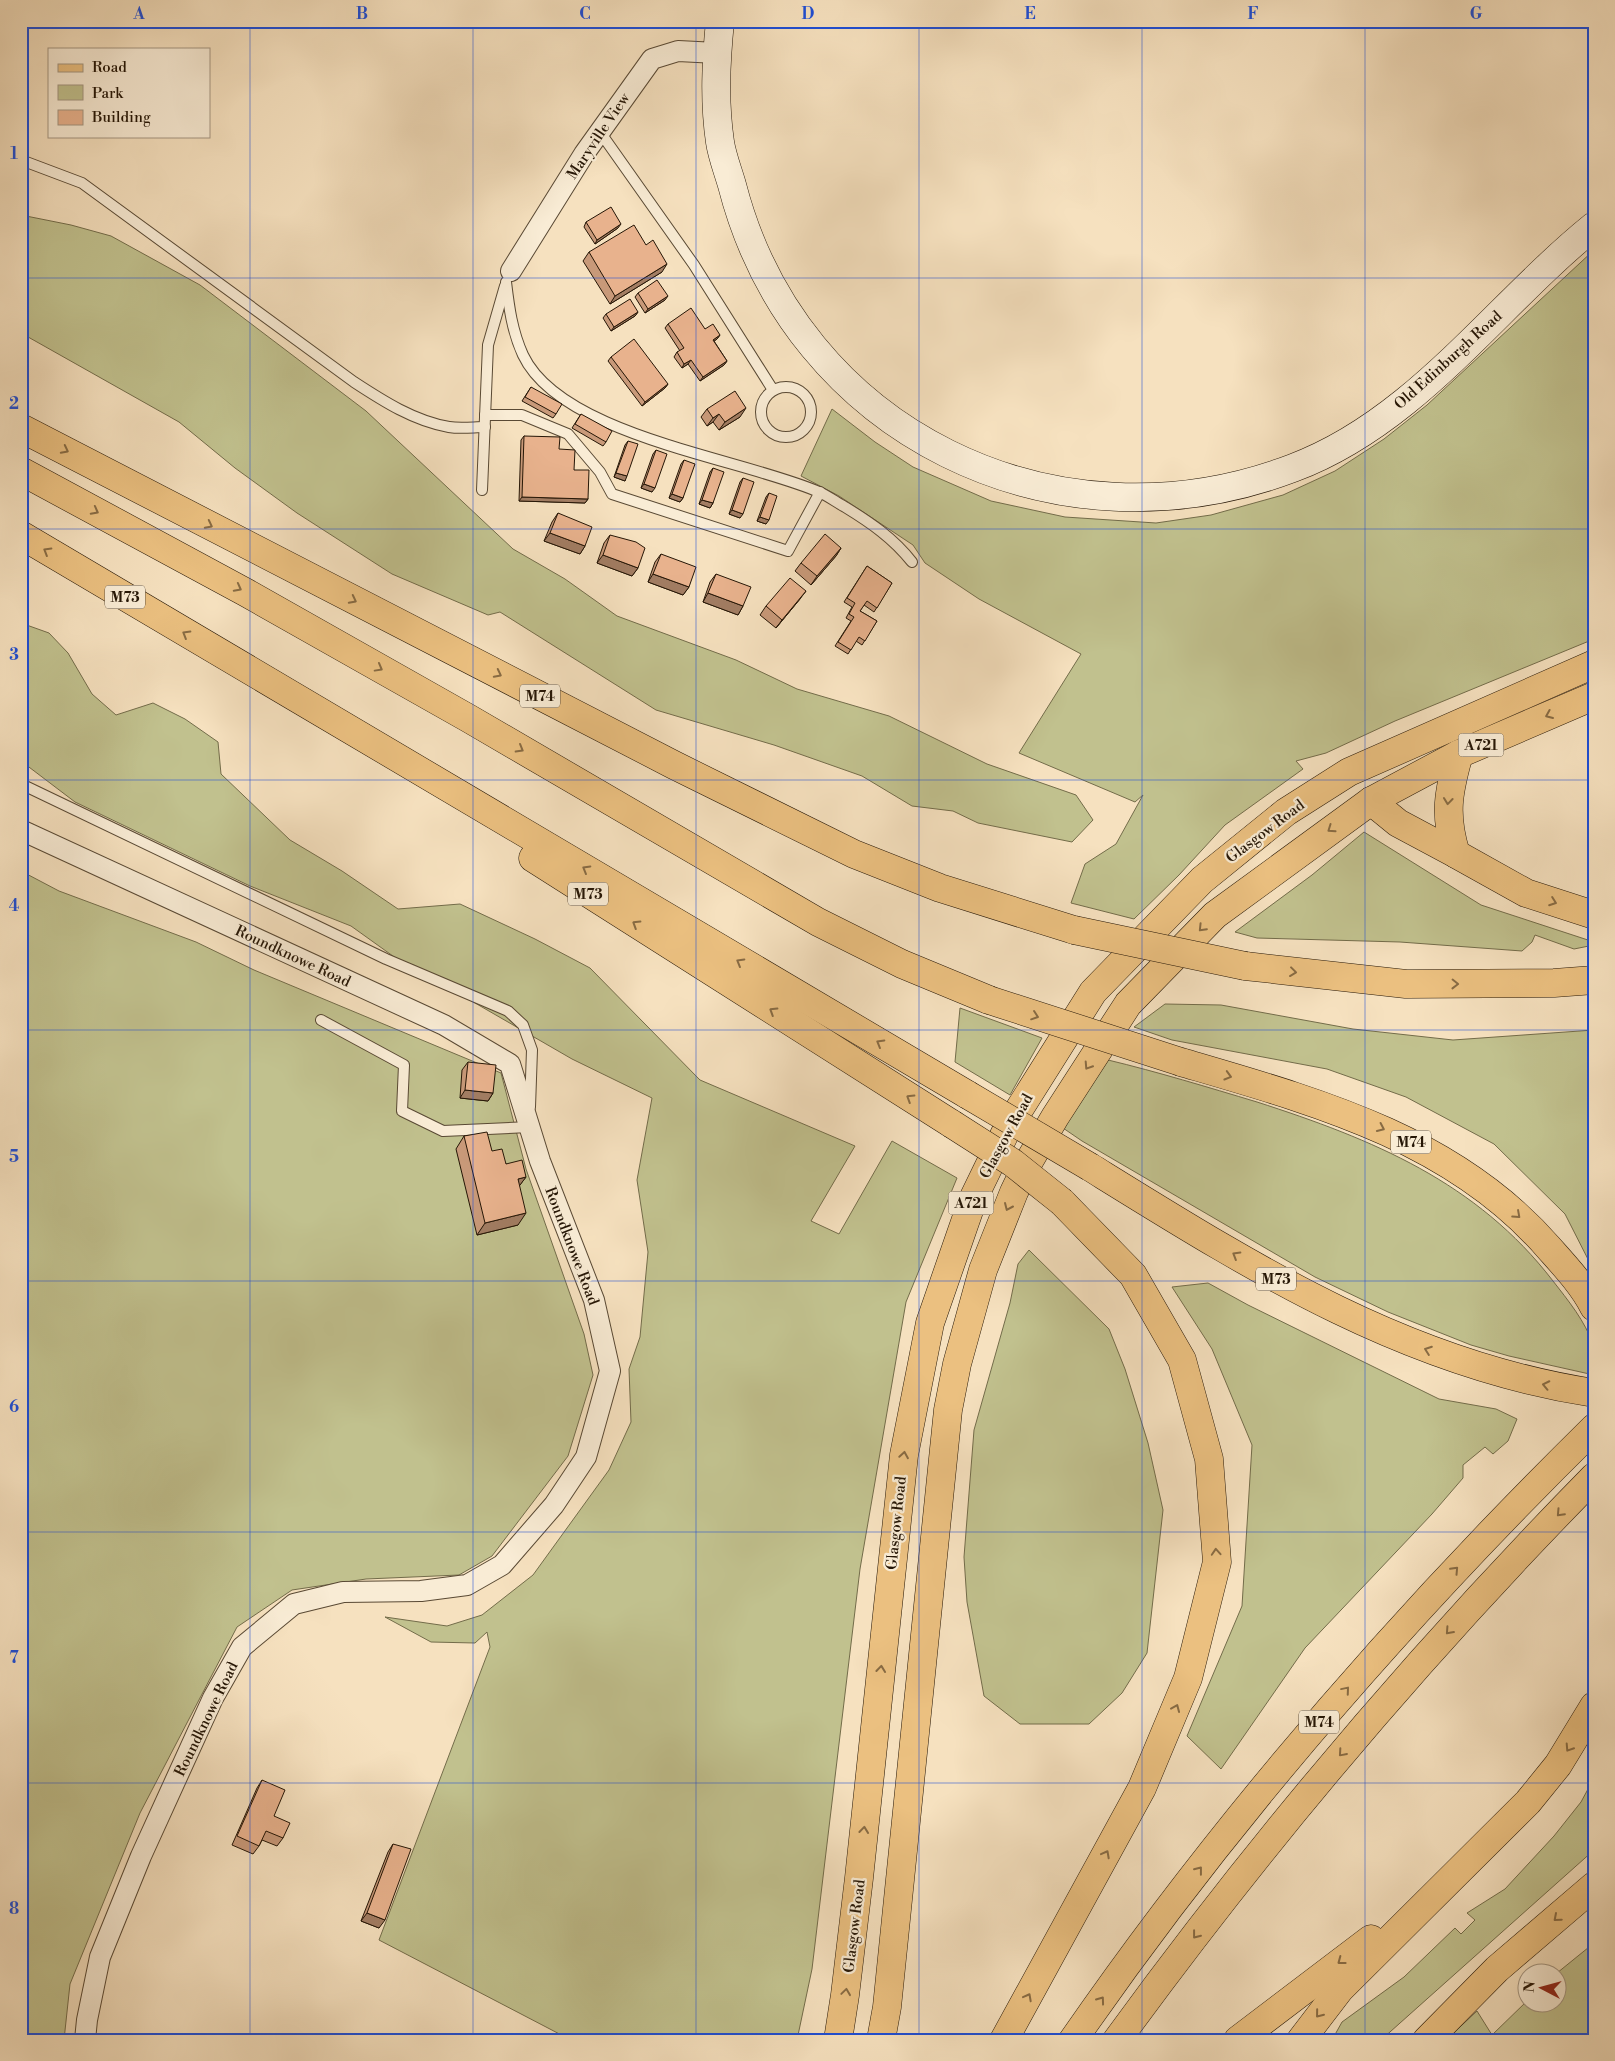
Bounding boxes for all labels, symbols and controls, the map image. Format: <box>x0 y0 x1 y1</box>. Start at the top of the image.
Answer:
text: A <box>132 4 145 24</box>
text: B <box>356 4 368 24</box>
text: C <box>579 4 591 24</box>
text: D <box>802 4 815 24</box>
text: E <box>1024 4 1036 24</box>
text: F <box>1247 4 1259 24</box>
text: G <box>1470 4 1483 24</box>
legend <box>48 48 210 138</box>
text: Road <box>92 58 127 77</box>
text: Park <box>92 84 124 103</box>
street label: Maryville View <box>563 89 635 183</box>
text: Building <box>91 108 151 127</box>
text: 1 <box>10 144 18 164</box>
street label: Old Edinburgh Road <box>1390 307 1507 414</box>
text: 2 <box>9 394 19 414</box>
one-way arrow <box>59 444 68 454</box>
one-way arrow <box>90 505 99 515</box>
one-way arrow <box>204 519 213 529</box>
one-way arrow <box>44 547 53 557</box>
one-way arrow <box>233 582 242 592</box>
road number: M73 <box>105 586 145 608</box>
one-way arrow <box>348 594 357 604</box>
one-way arrow <box>183 631 192 641</box>
text: 3 <box>9 645 19 665</box>
one-way arrow <box>374 662 383 672</box>
one-way arrow <box>493 668 502 678</box>
road number: M74 <box>520 684 560 708</box>
one-way arrow <box>1545 709 1554 720</box>
road number: A721 <box>1458 734 1504 756</box>
one-way arrow <box>515 743 524 753</box>
street label: Glasgow Road <box>1222 795 1309 867</box>
one-way arrow <box>1443 798 1454 806</box>
one-way arrow <box>1327 823 1337 832</box>
one-way arrow <box>582 865 591 875</box>
road number: M73 <box>568 882 608 906</box>
text: 4 <box>9 896 20 916</box>
one-way arrow <box>1548 896 1556 906</box>
street label: Roundknowe Road <box>232 921 354 992</box>
one-way arrow <box>632 921 641 930</box>
one-way arrow <box>1199 922 1208 931</box>
one-way arrow <box>736 958 745 968</box>
one-way arrow <box>1290 966 1298 977</box>
one-way arrow <box>1452 979 1460 989</box>
one-way arrow <box>769 1007 778 1017</box>
one-way arrow <box>1030 1010 1039 1020</box>
one-way arrow <box>877 1040 886 1050</box>
one-way arrow <box>1084 1060 1094 1069</box>
one-way arrow <box>1223 1070 1231 1080</box>
street label: Glasgow Road <box>975 1090 1038 1182</box>
one-way arrow <box>907 1094 916 1104</box>
one-way arrow <box>1376 1122 1385 1132</box>
road number: M74 <box>1391 1130 1431 1154</box>
text: 5 <box>9 1147 19 1167</box>
street label: Roundknowe Road <box>540 1184 603 1309</box>
road number: A721 <box>948 1192 994 1214</box>
one-way arrow <box>1003 1202 1014 1211</box>
one-way arrow <box>1512 1209 1521 1218</box>
one-way arrow <box>1232 1252 1241 1262</box>
road number: M73 <box>1256 1268 1296 1290</box>
one-way arrow <box>1425 1346 1433 1356</box>
one-way arrow <box>1541 1380 1550 1390</box>
text: 6 <box>9 1397 19 1417</box>
one-way arrow <box>898 1451 909 1459</box>
street label: Glasgow Road <box>882 1475 911 1571</box>
one-way arrow <box>1557 1507 1566 1516</box>
one-way arrow <box>1210 1547 1221 1555</box>
one-way arrow <box>1449 1566 1458 1575</box>
one-way arrow <box>1446 1626 1455 1635</box>
text: 7 <box>9 1648 19 1668</box>
street label: Roundknowe Road <box>170 1658 243 1780</box>
one-way arrow <box>875 1664 886 1672</box>
one-way arrow <box>1340 1687 1349 1696</box>
one-way arrow <box>1169 1704 1180 1713</box>
road number: M74 <box>1299 1710 1339 1734</box>
one-way arrow <box>1566 1742 1575 1752</box>
one-way arrow <box>1338 1748 1347 1757</box>
one-way arrow <box>858 1826 869 1834</box>
one-way arrow <box>1099 1851 1109 1860</box>
one-way arrow <box>1193 1866 1202 1876</box>
street label: Glasgow Road <box>839 1878 870 1974</box>
text: 8 <box>9 1899 19 1919</box>
one-way arrow <box>1553 1912 1562 1921</box>
one-way arrow <box>1193 1929 1202 1938</box>
one-way arrow <box>1338 1956 1347 1964</box>
north arrow <box>1518 1964 1568 2014</box>
text: N <box>1521 1980 1540 1993</box>
one-way arrow <box>840 1987 851 1995</box>
one-way arrow <box>1022 1994 1032 2003</box>
one-way arrow <box>1095 1996 1104 2006</box>
one-way arrow <box>1315 2009 1324 2018</box>

